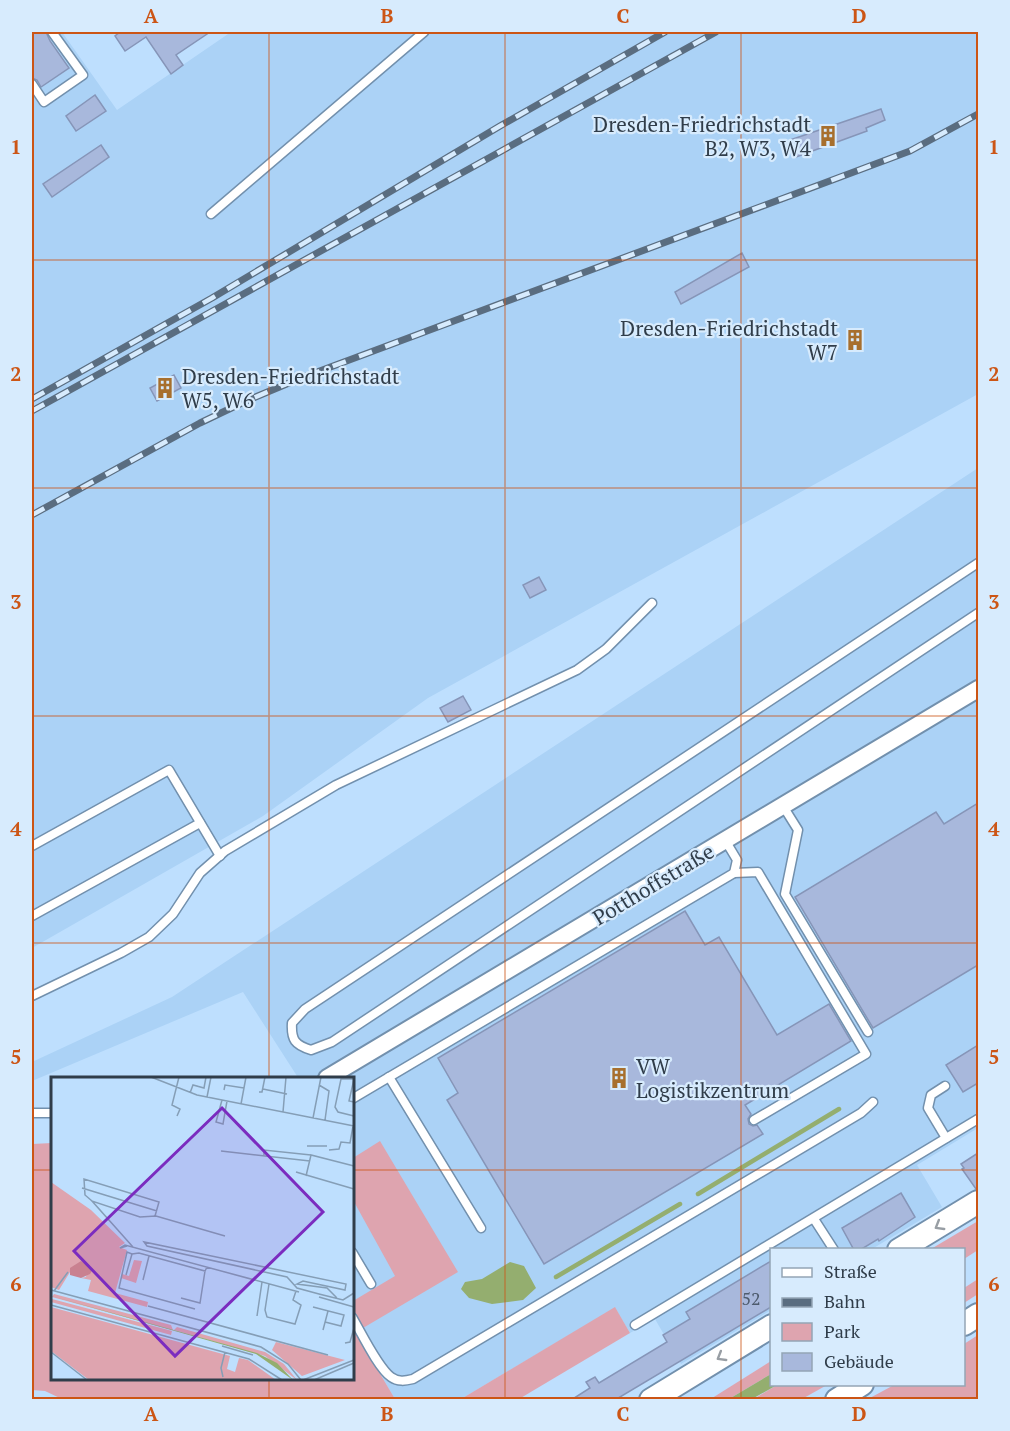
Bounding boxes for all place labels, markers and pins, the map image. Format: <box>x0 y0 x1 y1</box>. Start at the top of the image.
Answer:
place label: Dresden-Friedrichstadt B2, W3, W4 <box>593 110 812 162</box>
building icon: Dresden-Friedrichstadt B2, W3, W4 <box>816 124 840 148</box>
place label: Dresden-Friedrichstadt W7 <box>620 314 838 366</box>
building icon: Dresden-Friedrichstadt W7 <box>843 328 867 352</box>
place label: Dresden-Friedrichstadt W5, W6 <box>182 362 400 414</box>
building icon: Dresden-Friedrichstadt W5, W6 <box>153 376 177 400</box>
place label: VW Logistikzentrum <box>636 1052 789 1104</box>
building icon: VW Logistikzentrum <box>607 1066 631 1090</box>

